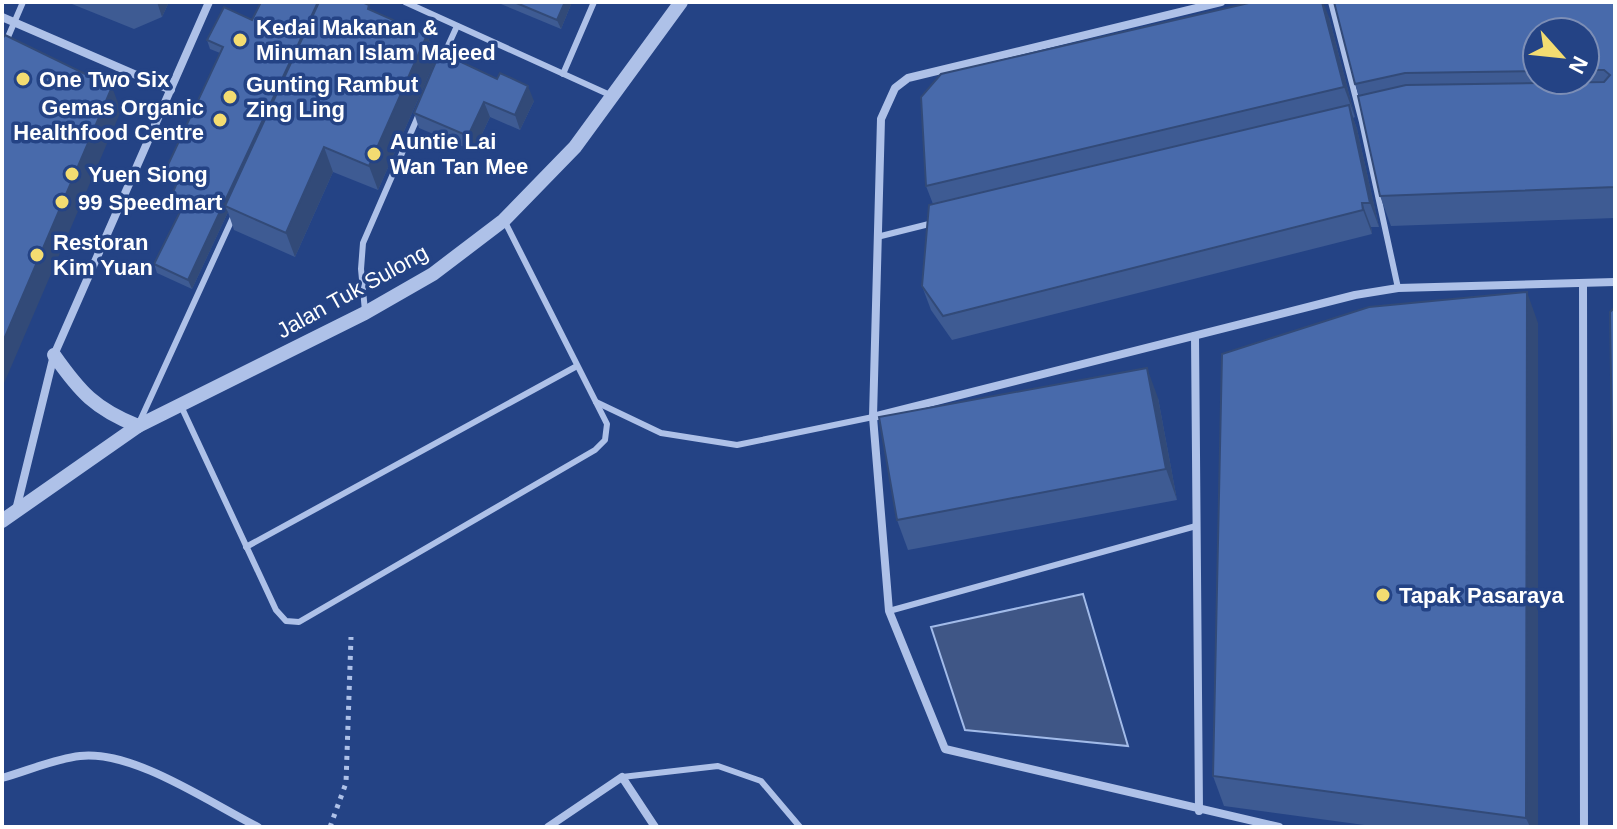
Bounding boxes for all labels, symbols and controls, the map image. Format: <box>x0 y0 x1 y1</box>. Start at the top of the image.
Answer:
place label: Kedai Makanan & Minuman Islam Majeed <box>256 15 496 65</box>
north arrow <box>1521 16 1601 96</box>
marker: Kedai Makanan & Minuman Islam Majeed <box>231 31 249 49</box>
text: N <box>1564 52 1593 78</box>
place label: One Two Six <box>39 67 170 92</box>
marker: One Two Six <box>14 70 32 88</box>
place label: Gunting Rambut Zing Ling <box>246 72 419 122</box>
marker: Gunting Rambut Zing Ling <box>221 88 239 106</box>
place label: Gemas Organic Healthfood Centre <box>13 95 204 145</box>
marker: Gemas Organic Healthfood Centre <box>211 111 229 129</box>
place label: Auntie Lai Wan Tan Mee <box>390 129 528 179</box>
marker: Auntie Lai Wan Tan Mee <box>365 145 383 163</box>
place label: Yuen Siong <box>88 162 208 187</box>
marker: Yuen Siong <box>63 165 81 183</box>
place label: 99 Speedmart <box>78 190 223 215</box>
marker: 99 Speedmart <box>53 193 71 211</box>
place label: Restoran Kim Yuan <box>53 230 153 280</box>
street label: Jalan Tuk Sulong <box>272 240 432 343</box>
marker: Restoran Kim Yuan <box>28 246 46 264</box>
place label: Tapak Pasaraya <box>1399 583 1564 608</box>
marker: Tapak Pasaraya <box>1374 586 1392 604</box>

